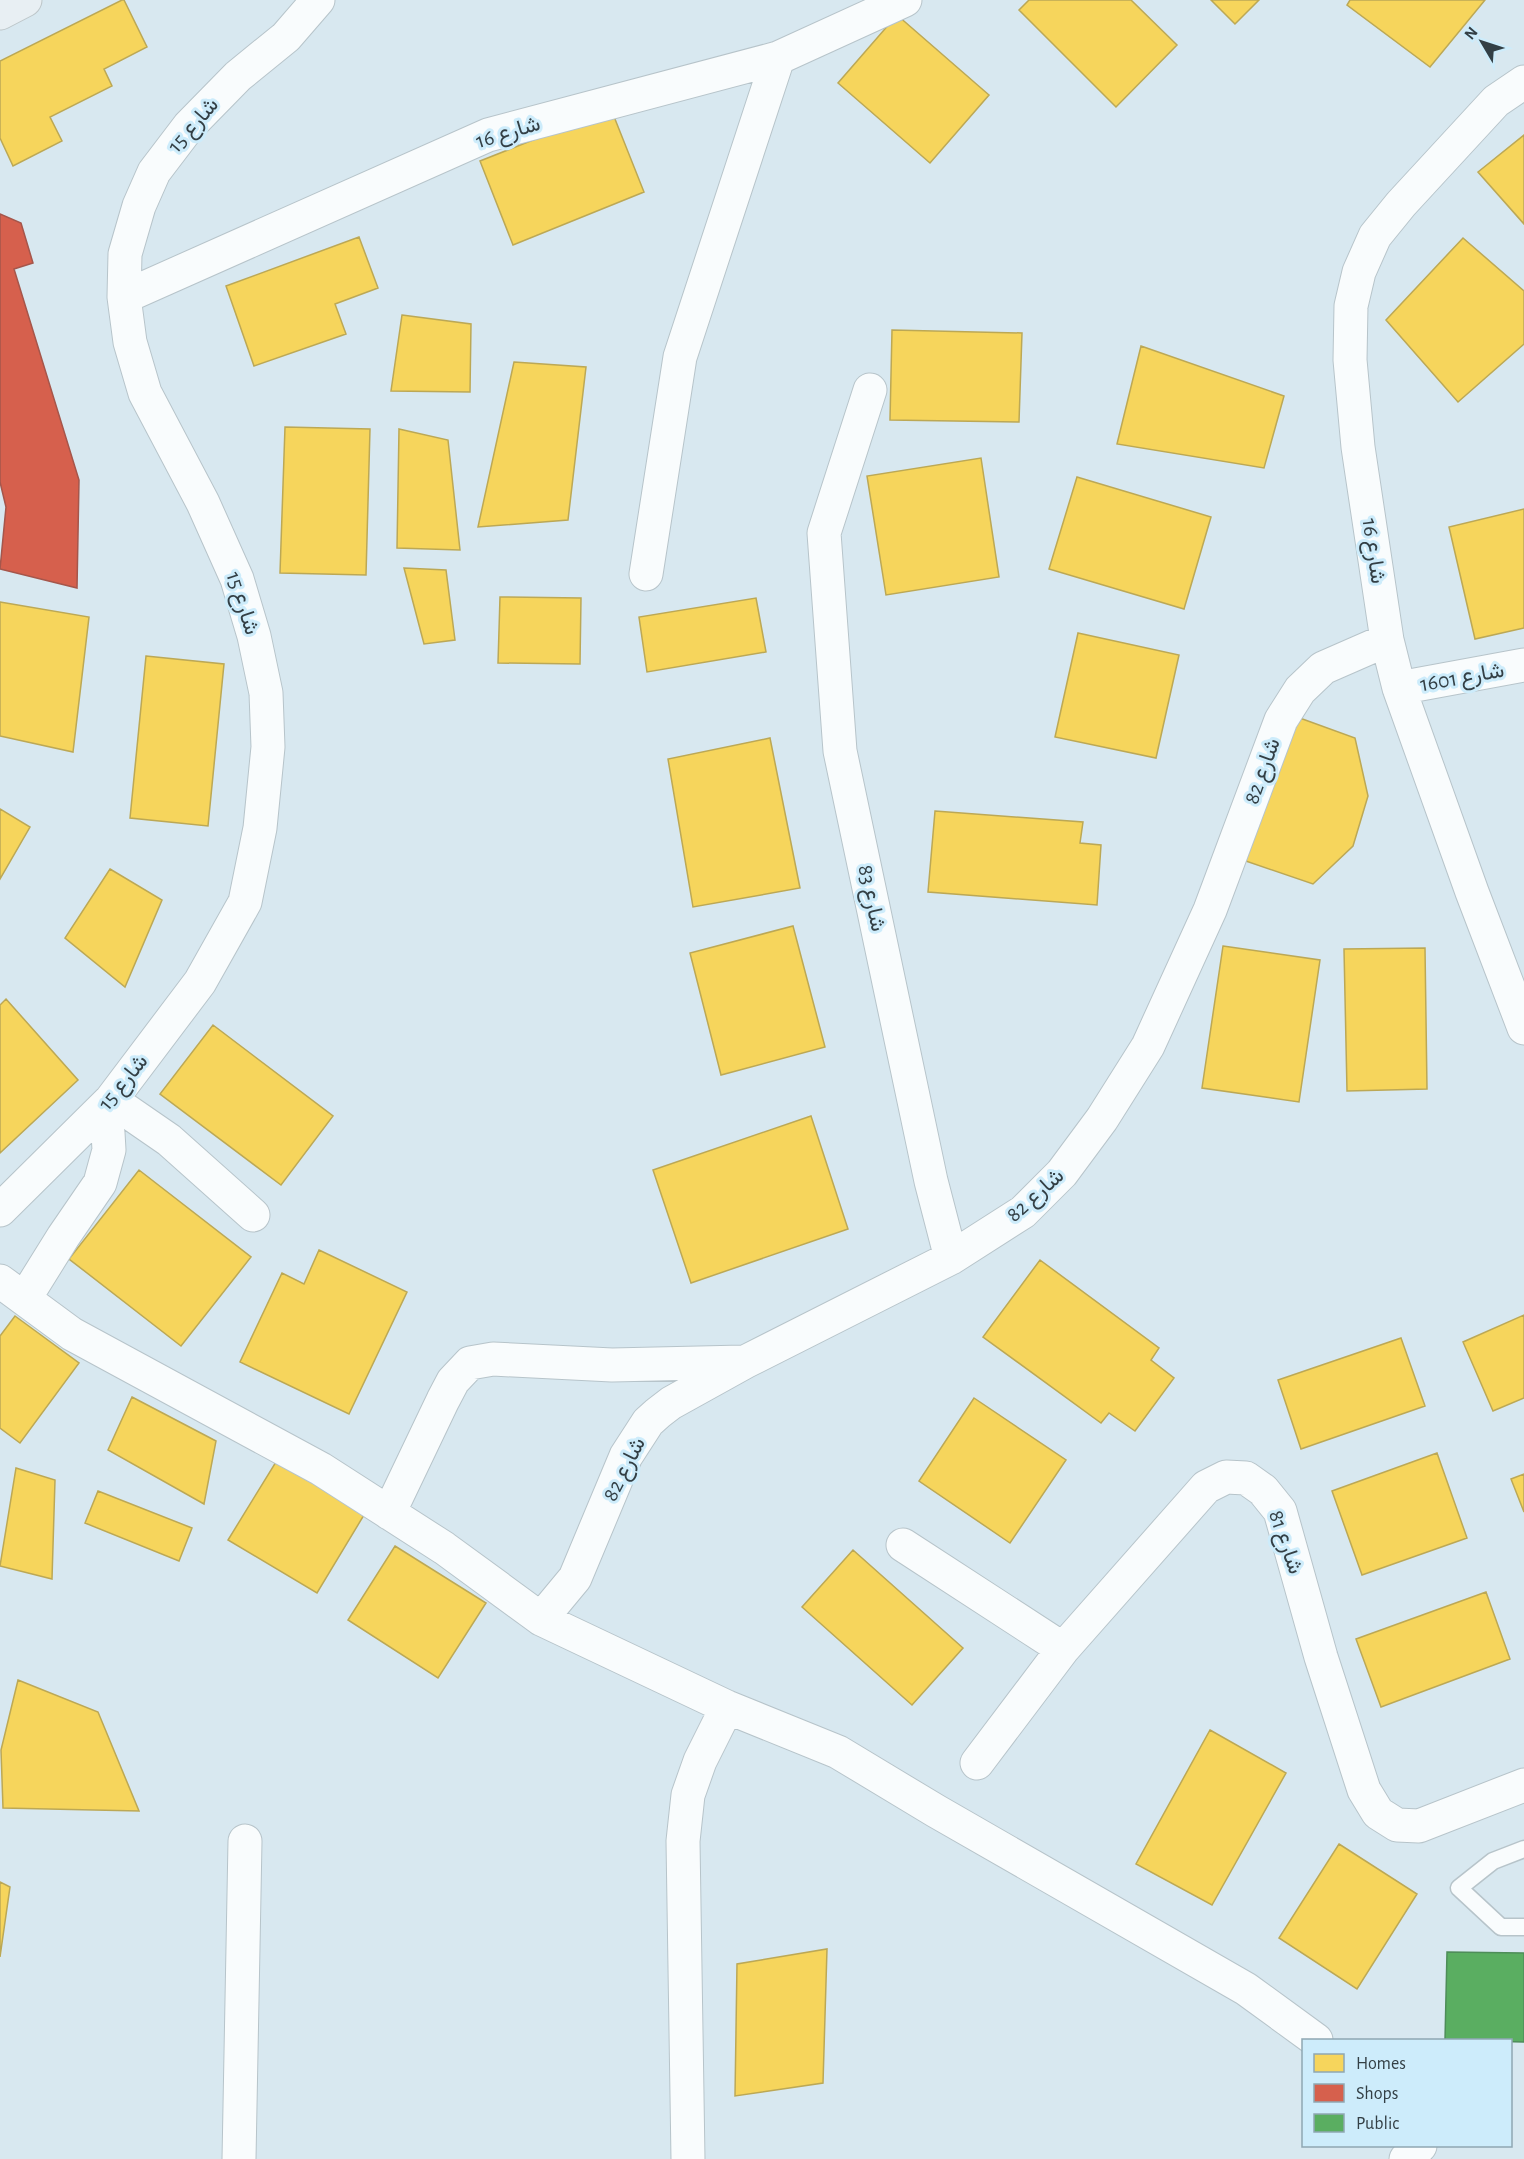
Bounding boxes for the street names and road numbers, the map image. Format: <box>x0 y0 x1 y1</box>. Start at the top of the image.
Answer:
street label: شارع 15 <box>163 93 225 159</box>
street label: شارع 16 <box>473 112 544 155</box>
street label: شارع 16 <box>1356 517 1389 586</box>
street label: شارع 15 <box>220 569 263 638</box>
street label: شارع 1601 <box>1418 659 1506 698</box>
street label: شارع 82 <box>1240 735 1287 808</box>
street label: شارع 83 <box>851 863 890 934</box>
street label: شارع 15 <box>94 1050 154 1116</box>
street label: شارع 82 <box>1002 1164 1070 1228</box>
street label: شارع 82 <box>599 1434 652 1506</box>
street label: شارع 81 <box>1262 1507 1307 1578</box>

